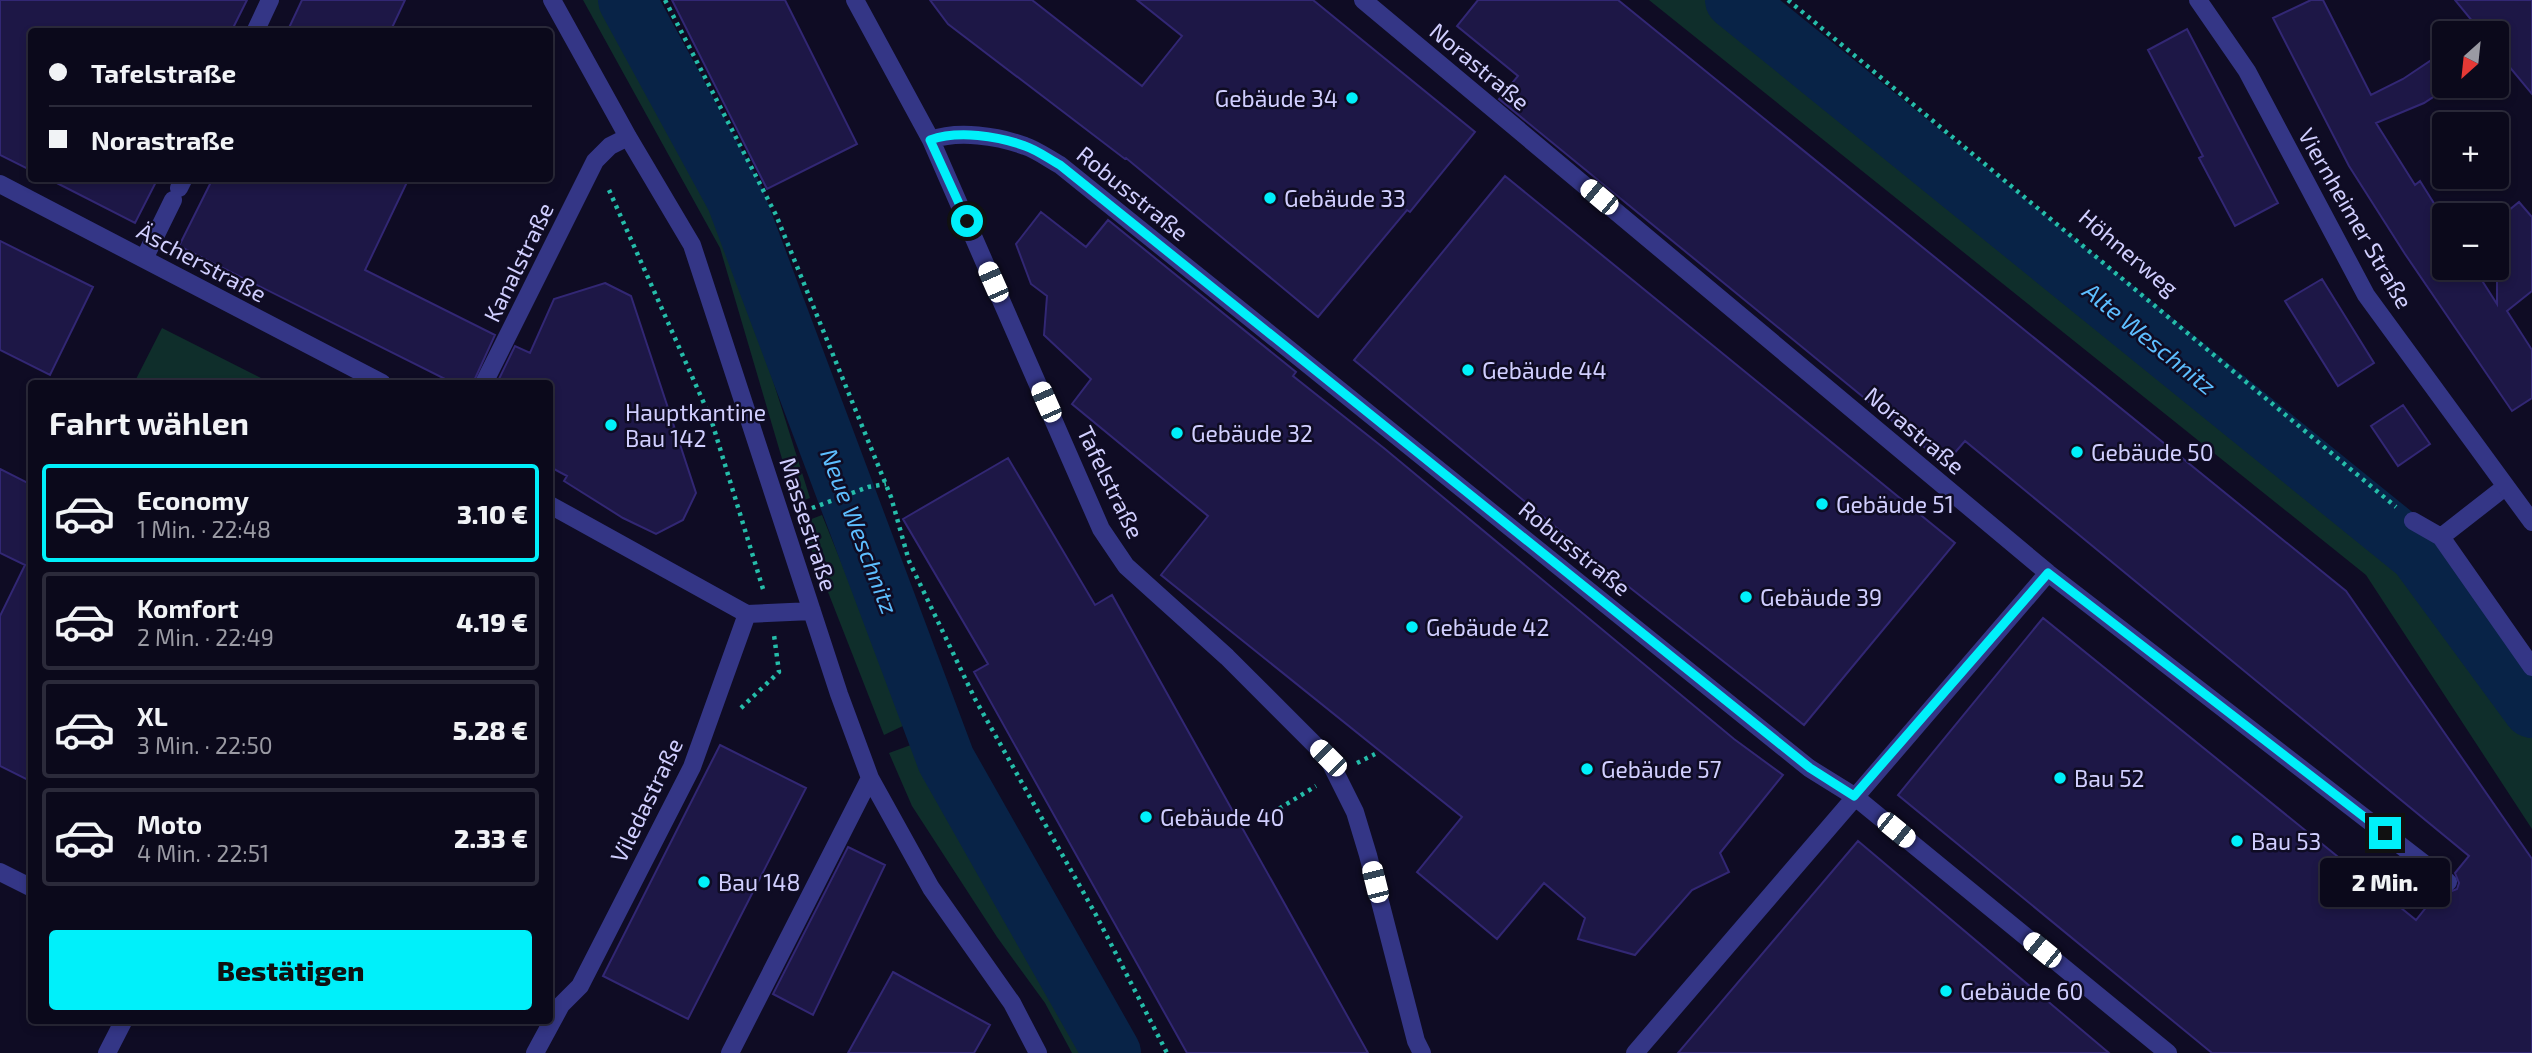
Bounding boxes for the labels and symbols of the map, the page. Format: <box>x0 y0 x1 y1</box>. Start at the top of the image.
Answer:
street label: Norastraße <box>1425 16 1535 116</box>
north arrow <box>2432 21 2510 98</box>
place label: Gebäude 34 <box>1215 84 1338 112</box>
marker: Gebäude 34 <box>1344 90 1360 106</box>
street label: Viernheimer Straße <box>2293 123 2419 313</box>
street label: Robusstraße <box>1072 140 1194 246</box>
car <box>1577 175 1622 219</box>
place label: Gebäude 33 <box>1284 184 1406 212</box>
marker: Gebäude 33 <box>1262 190 1278 206</box>
street label: Kanalstraße <box>477 198 559 326</box>
street label: Höhnerweg <box>2074 202 2184 302</box>
route start <box>951 205 983 237</box>
street label: Äscherstraße <box>133 216 271 308</box>
car <box>975 259 1012 305</box>
water label: Alte Weschnitz <box>2077 275 2222 400</box>
place label: Gebäude 44 <box>1482 356 1607 384</box>
marker: Gebäude 44 <box>1460 362 1476 378</box>
car <box>1028 379 1065 425</box>
street label: Norastraße <box>1860 380 1970 480</box>
place label: Hauptkantine Bau 142 <box>625 398 766 452</box>
marker: Hauptkantine Bau 142 <box>603 417 619 433</box>
place label: Gebäude 32 <box>1191 419 1313 447</box>
street label: Tafelstraße <box>1072 421 1150 543</box>
marker: Gebäude 32 <box>1169 425 1185 441</box>
place label: Gebäude 50 <box>2091 438 2214 466</box>
water label: Neue Weschnitz <box>815 444 905 618</box>
marker: Gebäude 50 <box>2069 444 2085 460</box>
street label: Massestraße <box>774 454 844 594</box>
place label: Gebäude 51 <box>1836 490 1954 518</box>
street label: Robusstraße <box>1514 495 1636 601</box>
marker: Gebäude 51 <box>1814 496 1830 512</box>
place label: Gebäude 39 <box>1760 583 1882 611</box>
marker: Gebäude 39 <box>1738 589 1754 605</box>
place label: Gebäude 42 <box>1426 613 1549 641</box>
marker: Gebäude 42 <box>1404 619 1420 635</box>
street label: Viledastraße <box>604 733 688 867</box>
car <box>1306 736 1351 780</box>
place label: Gebäude 57 <box>1601 755 1722 783</box>
marker: Gebäude 57 <box>1579 761 1595 777</box>
place label: Bau 52 <box>2074 764 2144 792</box>
marker: Bau 52 <box>2052 770 2068 786</box>
place label: Gebäude 40 <box>1160 803 1284 831</box>
marker: Gebäude 40 <box>1138 809 1154 825</box>
car <box>1874 809 1919 851</box>
route end <box>2369 817 2401 849</box>
place label: Bau 53 <box>2251 827 2321 855</box>
marker: Bau 53 <box>2229 833 2245 849</box>
callout: 2 Min. <box>2320 858 2450 906</box>
car <box>1360 859 1391 905</box>
place label: Bau 148 <box>718 868 800 896</box>
marker: Bau 148 <box>696 874 712 890</box>
car <box>2020 929 2065 971</box>
place label: Gebäude 60 <box>1960 977 2083 1005</box>
marker: Gebäude 60 <box>1938 983 1954 999</box>

